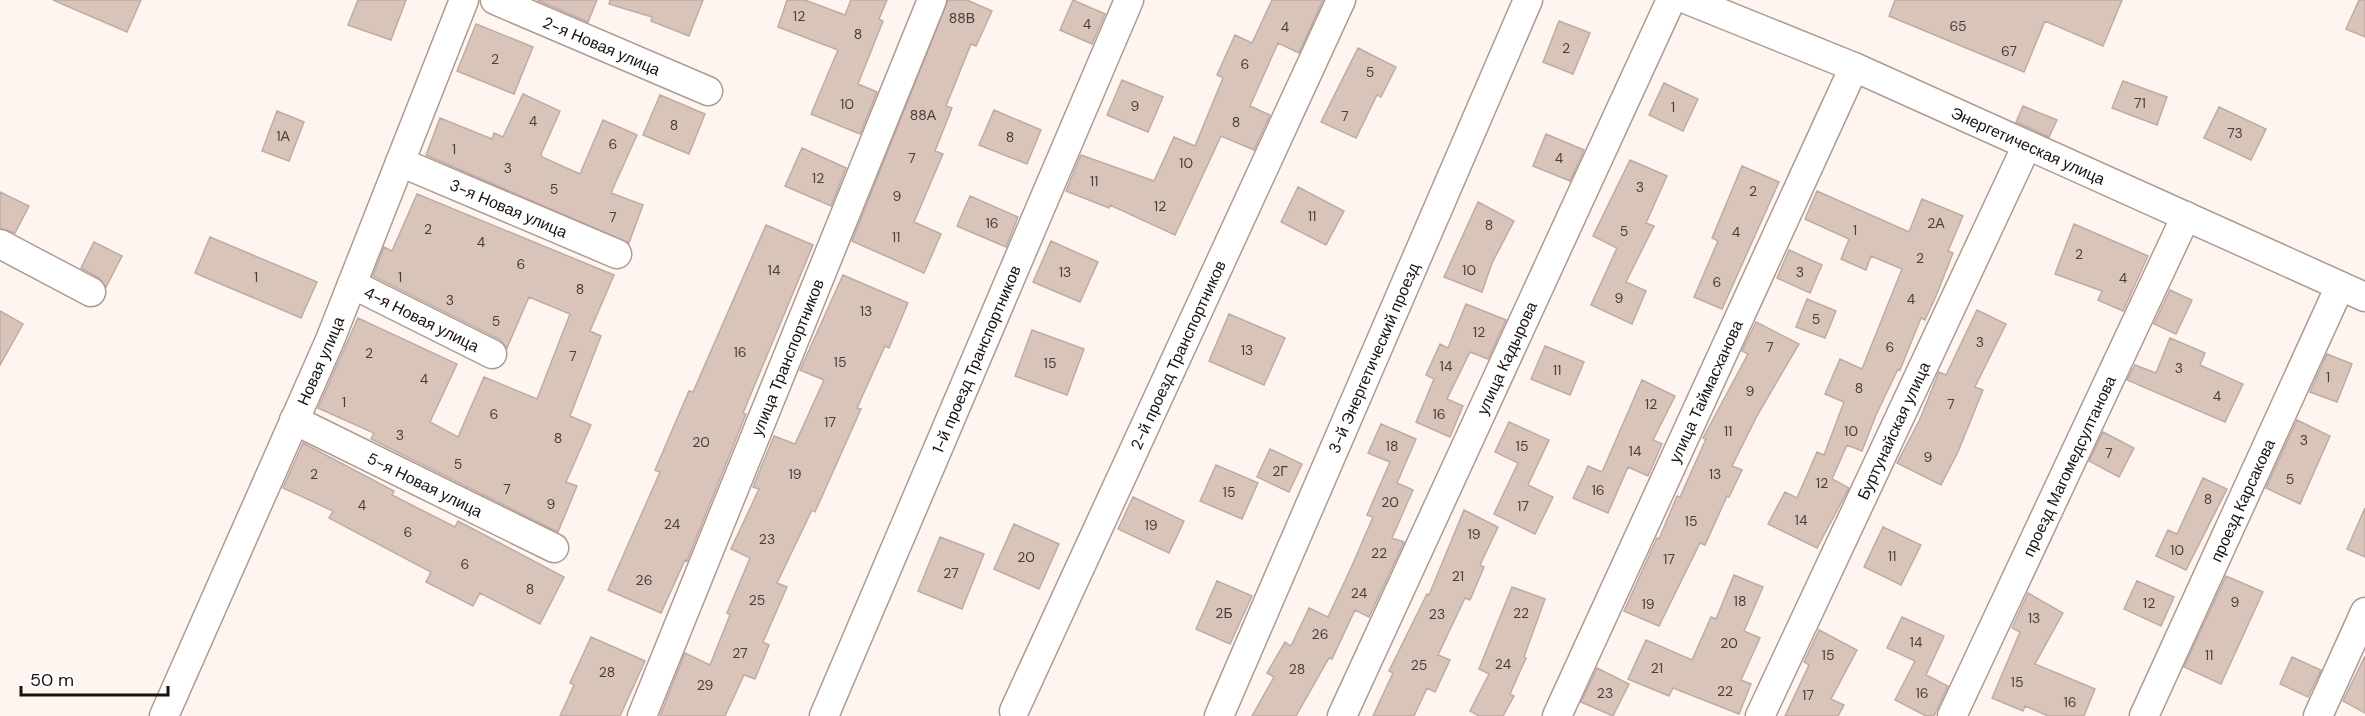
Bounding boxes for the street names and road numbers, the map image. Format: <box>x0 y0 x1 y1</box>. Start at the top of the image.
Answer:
street label: 2-я Новая улица <box>540 12 663 80</box>
street label: Энергетическая улица <box>1948 102 2108 190</box>
street label: 3-я Новая улица <box>446 174 571 243</box>
street label: 2-й проезд Транспортников <box>1126 257 1231 453</box>
street label: 3-й Энергетический проезд <box>1324 259 1425 457</box>
street label: 1-й проезд Транспортников <box>927 262 1026 456</box>
street label: улица Транспортников <box>747 276 829 439</box>
street label: 4-я Новая улица <box>361 282 483 357</box>
street label: улица Кадырова <box>1472 298 1542 418</box>
street label: Новая улица <box>292 314 349 409</box>
street label: улица Таймасханова <box>1664 317 1748 466</box>
street label: Буртунайская улица <box>1853 358 1935 503</box>
street label: проезд Магомедсултанова <box>2018 372 2121 560</box>
street label: проезд Карсакова <box>2206 436 2280 565</box>
street label: 5-я Новая улица <box>364 448 486 522</box>

